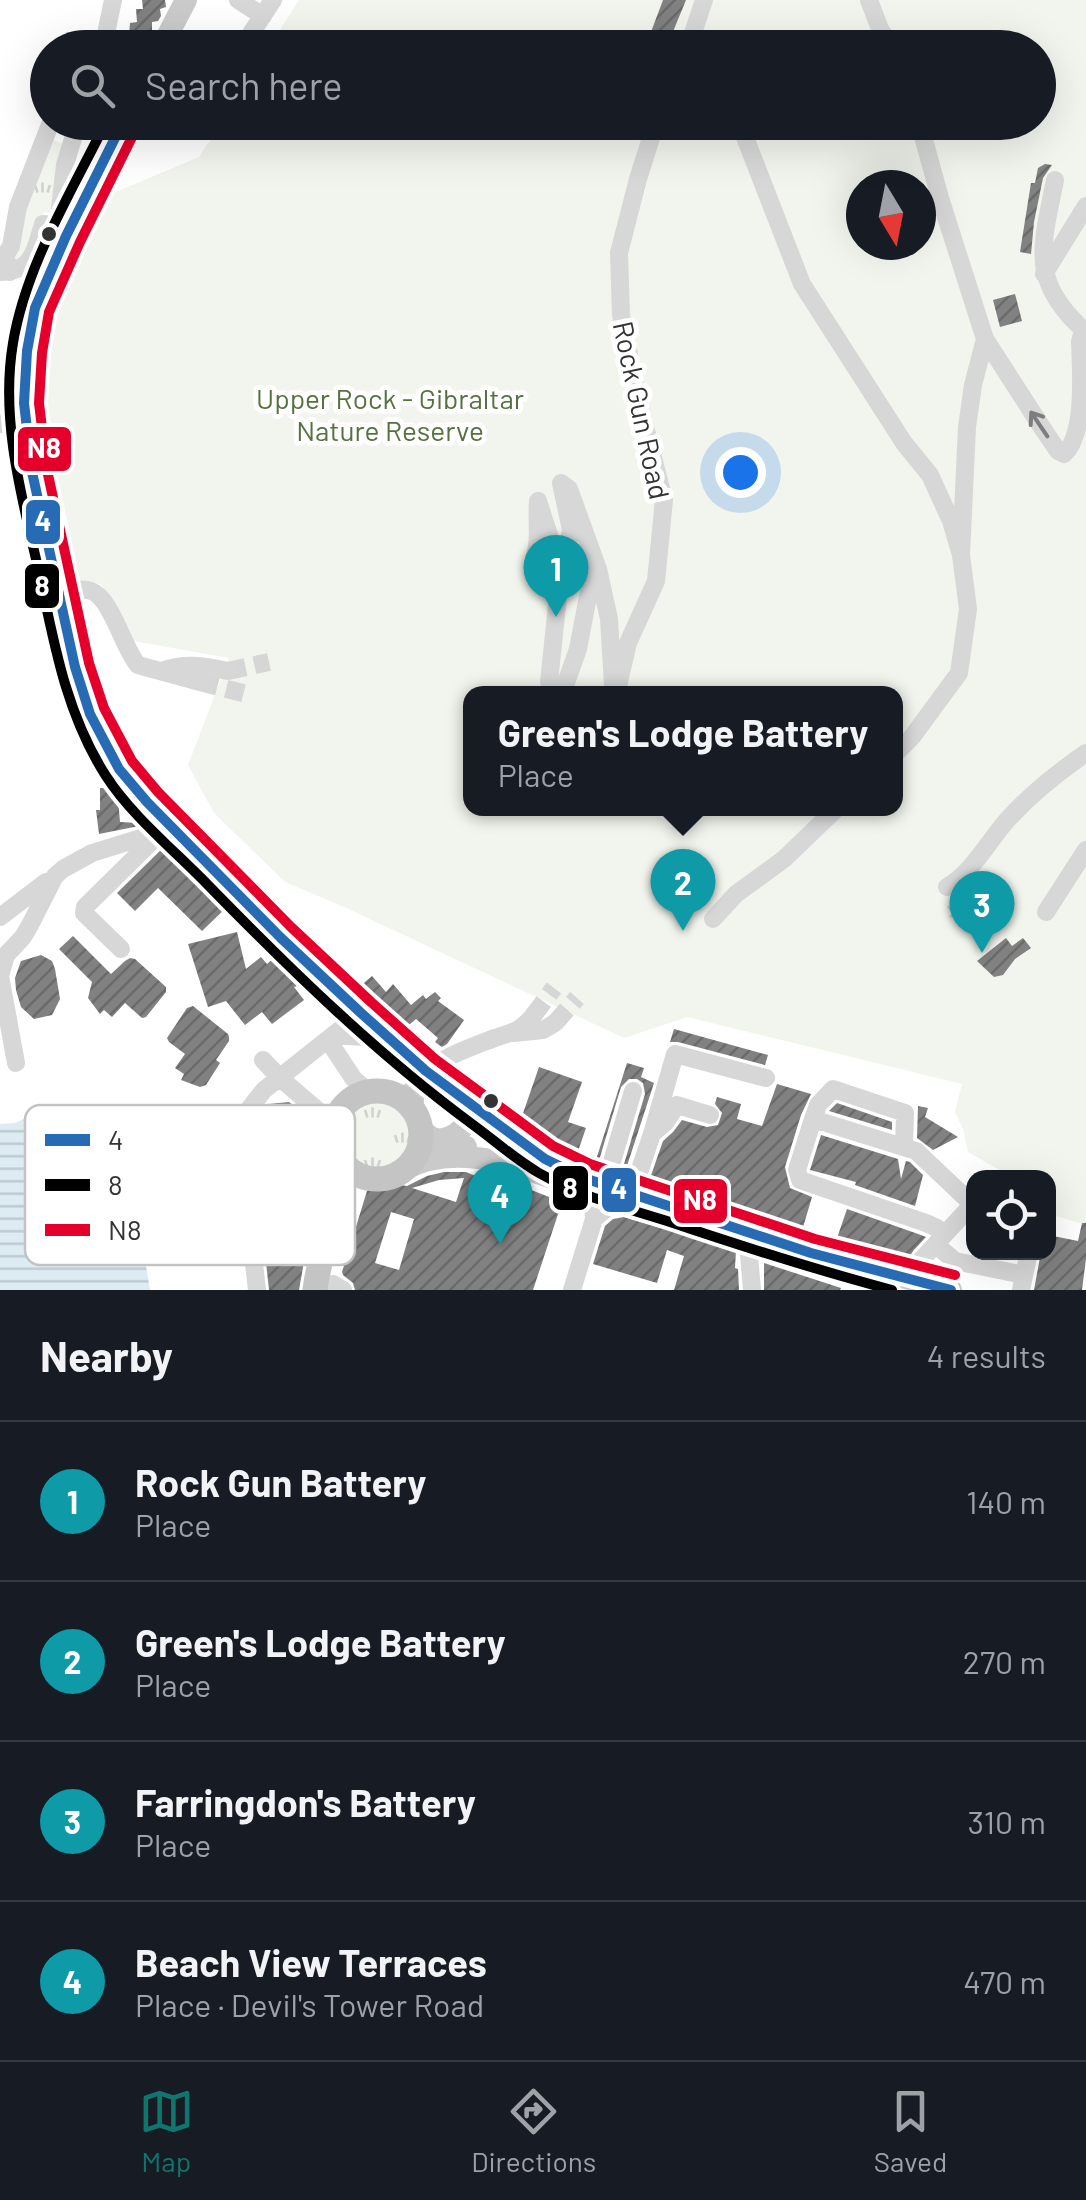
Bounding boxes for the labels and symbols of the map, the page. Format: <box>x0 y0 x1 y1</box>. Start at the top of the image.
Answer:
north arrow <box>846 170 936 260</box>
unlabelled marker <box>39 224 59 244</box>
street label: Rock Gun Road <box>607 318 677 502</box>
park label: Upper Rock - Gibraltar Nature Reserve <box>256 381 524 447</box>
one-way arrow <box>1029 410 1050 438</box>
line badge: N8 <box>16 425 73 473</box>
text: N8 <box>27 430 61 464</box>
your location <box>715 447 766 498</box>
line badge: 4 <box>24 498 62 546</box>
text: 4 <box>35 503 51 537</box>
pin: 1 <box>524 534 588 617</box>
line badge: 8 <box>23 562 61 610</box>
text: 8 <box>34 568 50 602</box>
pin: 2 <box>650 848 716 931</box>
pin: 3 <box>950 870 1014 953</box>
unlabelled marker <box>481 1091 501 1111</box>
legend <box>25 1105 355 1265</box>
text: 4 <box>108 1122 123 1156</box>
pin: 4 <box>468 1162 532 1244</box>
line badge: 8 <box>551 1164 590 1212</box>
line badge: 4 <box>600 1166 638 1214</box>
text: 8 <box>108 1167 123 1201</box>
text: 8 <box>562 1170 578 1204</box>
text: 4 <box>611 1171 627 1205</box>
line badge: N8 <box>672 1177 729 1225</box>
text: N8 <box>683 1182 717 1216</box>
text: N8 <box>108 1212 142 1246</box>

